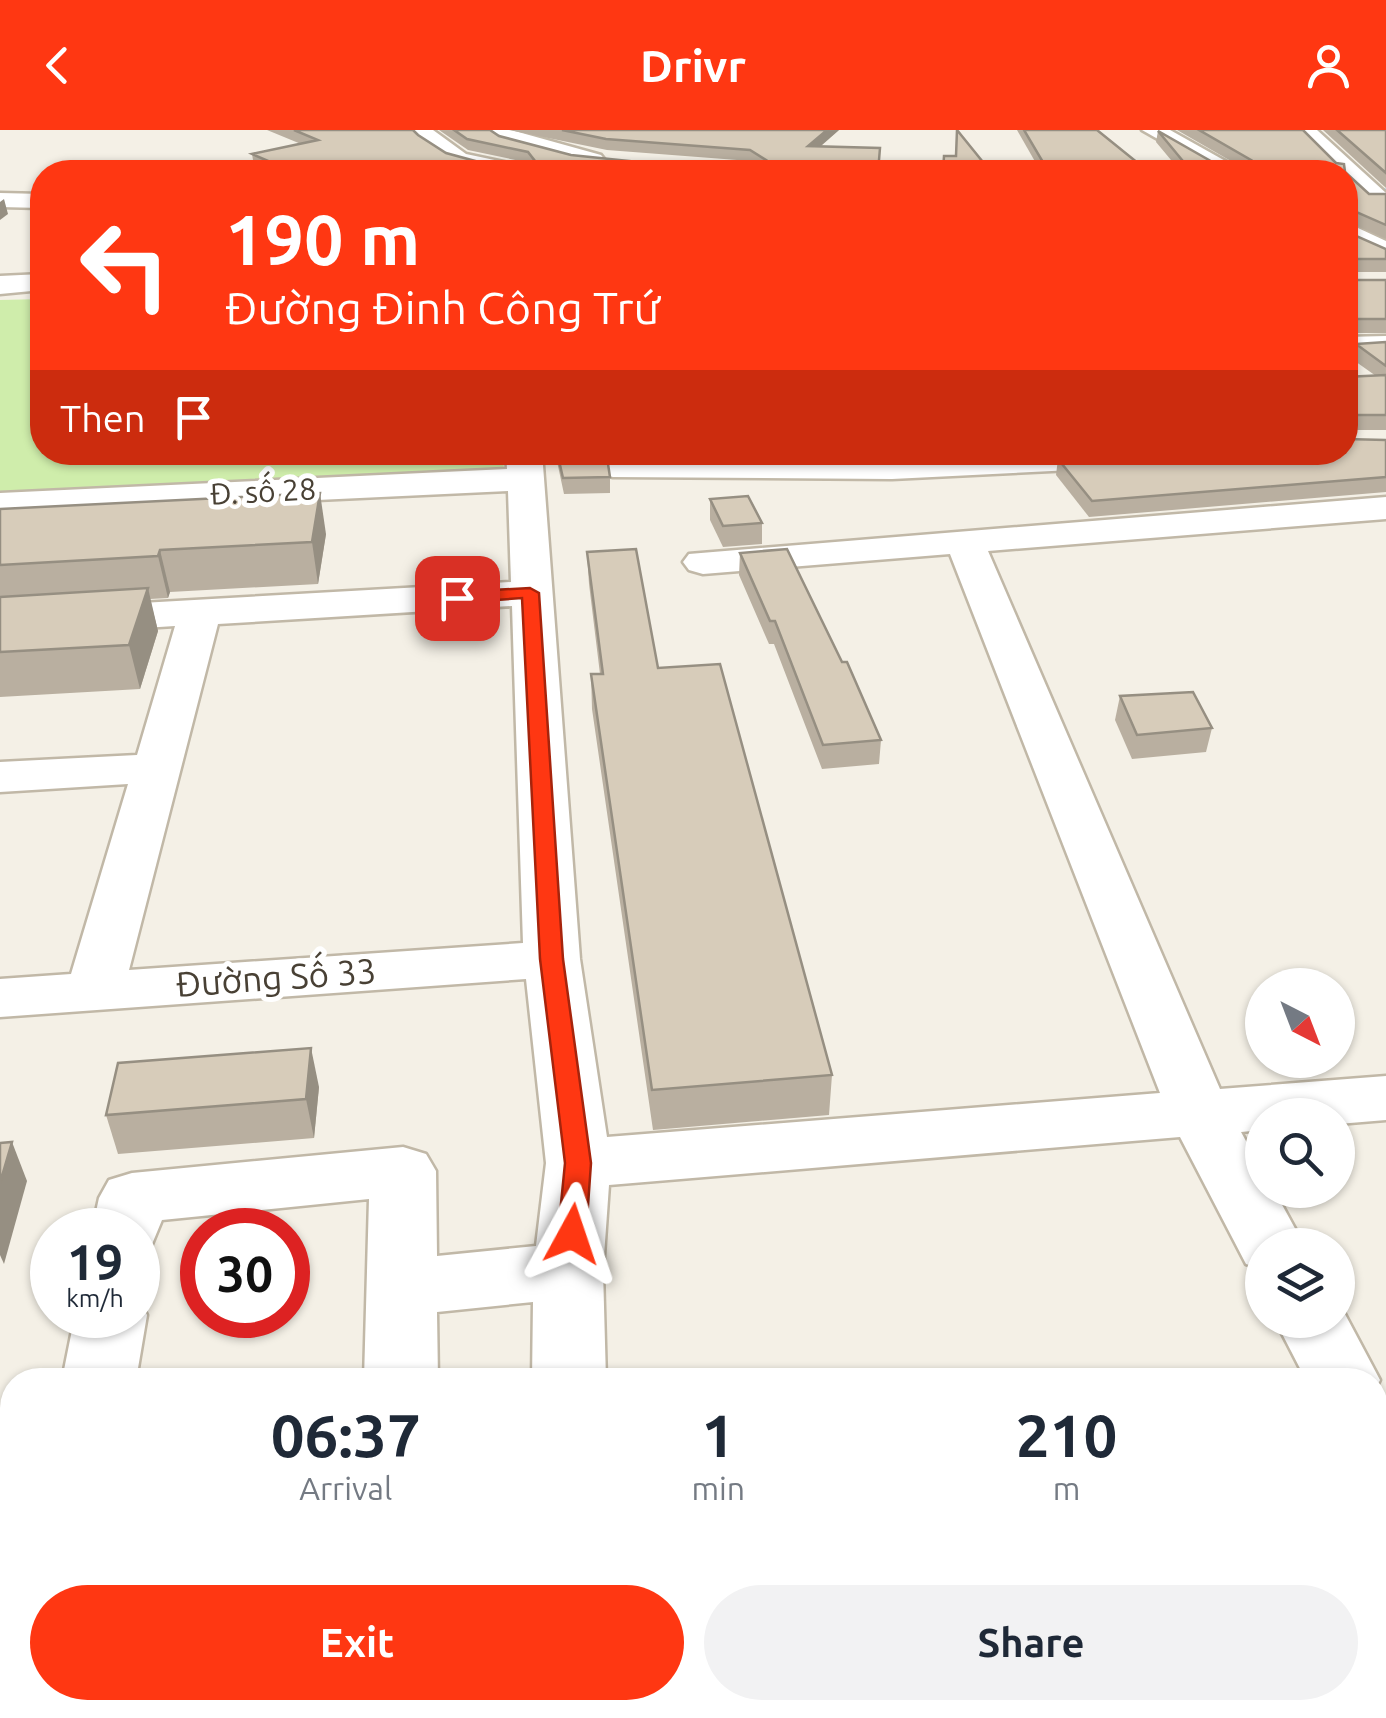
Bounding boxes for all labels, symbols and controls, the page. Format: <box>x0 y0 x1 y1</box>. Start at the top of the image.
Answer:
icon: back <box>30 38 85 93</box>
icon: person <box>1301 38 1356 93</box>
text: Drivr <box>640 40 746 91</box>
icon: left <box>60 200 190 330</box>
text: 190 m <box>225 200 420 278</box>
text: Đường Đinh Công Trứ <box>225 282 660 333</box>
icon: arrive <box>166 390 221 445</box>
text: Then <box>60 397 146 439</box>
street label: Đ. số 28 <box>209 468 317 511</box>
pin <box>415 556 500 641</box>
icon: arrive <box>430 571 485 626</box>
street label: Đường Số 33 <box>174 946 378 1004</box>
north arrow <box>1245 968 1355 1078</box>
map controls <box>1245 968 1355 1338</box>
button: search <box>1245 1098 1355 1208</box>
position arrow <box>520 1182 624 1286</box>
speed limit sign: 30 <box>180 1208 310 1338</box>
button: layers <box>1245 1228 1355 1338</box>
text: 19 <box>67 1233 123 1289</box>
text: km/h <box>66 1284 124 1312</box>
text: 06:37 <box>271 1401 421 1468</box>
text: 1 <box>701 1401 735 1468</box>
text: 210 <box>1016 1401 1117 1468</box>
text: Arrival <box>299 1470 392 1506</box>
text: min <box>691 1470 745 1506</box>
text: m <box>1053 1470 1080 1506</box>
button: Exit <box>30 1585 684 1700</box>
button: Share <box>704 1585 1358 1700</box>

